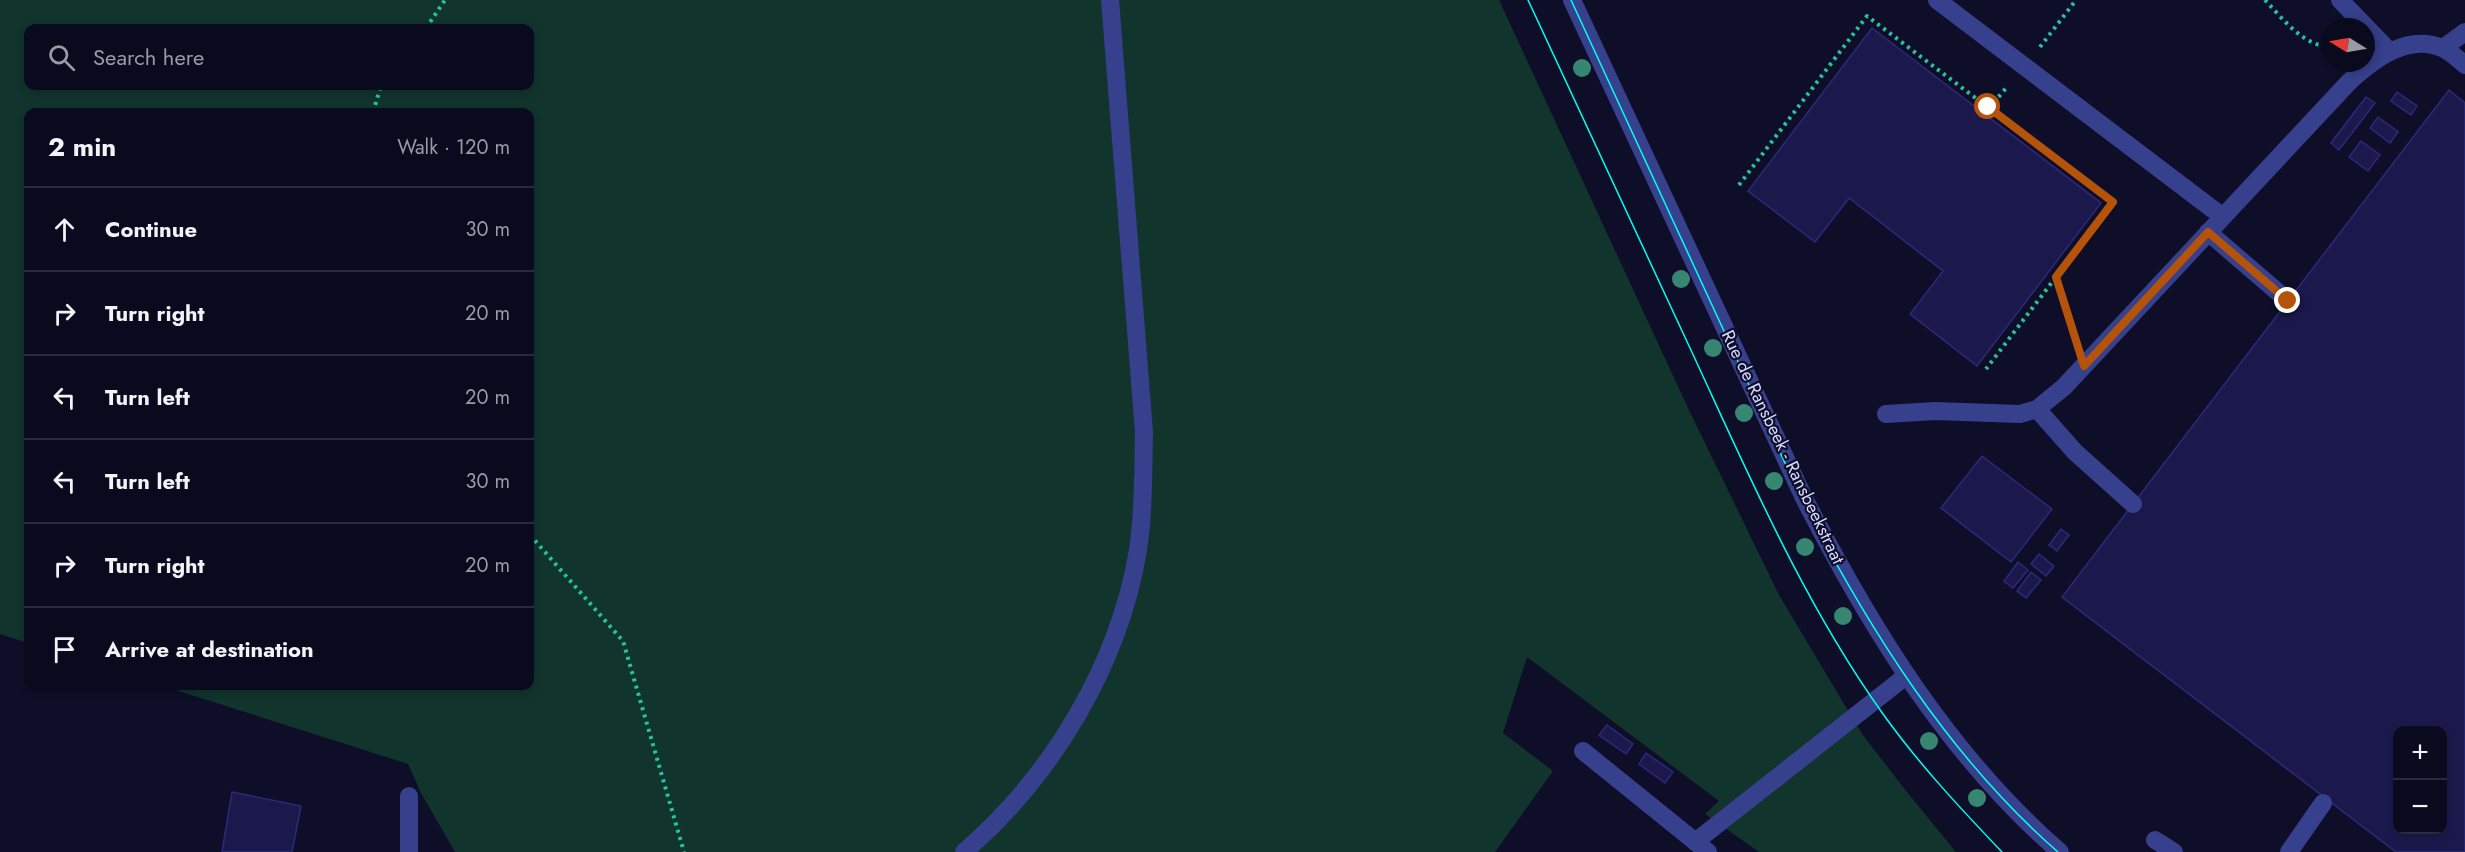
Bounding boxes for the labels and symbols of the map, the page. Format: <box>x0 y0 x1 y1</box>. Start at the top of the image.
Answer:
north arrow <box>2321 18 2375 72</box>
route start <box>1974 93 2000 119</box>
route end <box>2274 287 2300 313</box>
street label: Rue de Ransbeek - Ransbeekstraat <box>1715 326 1851 569</box>

